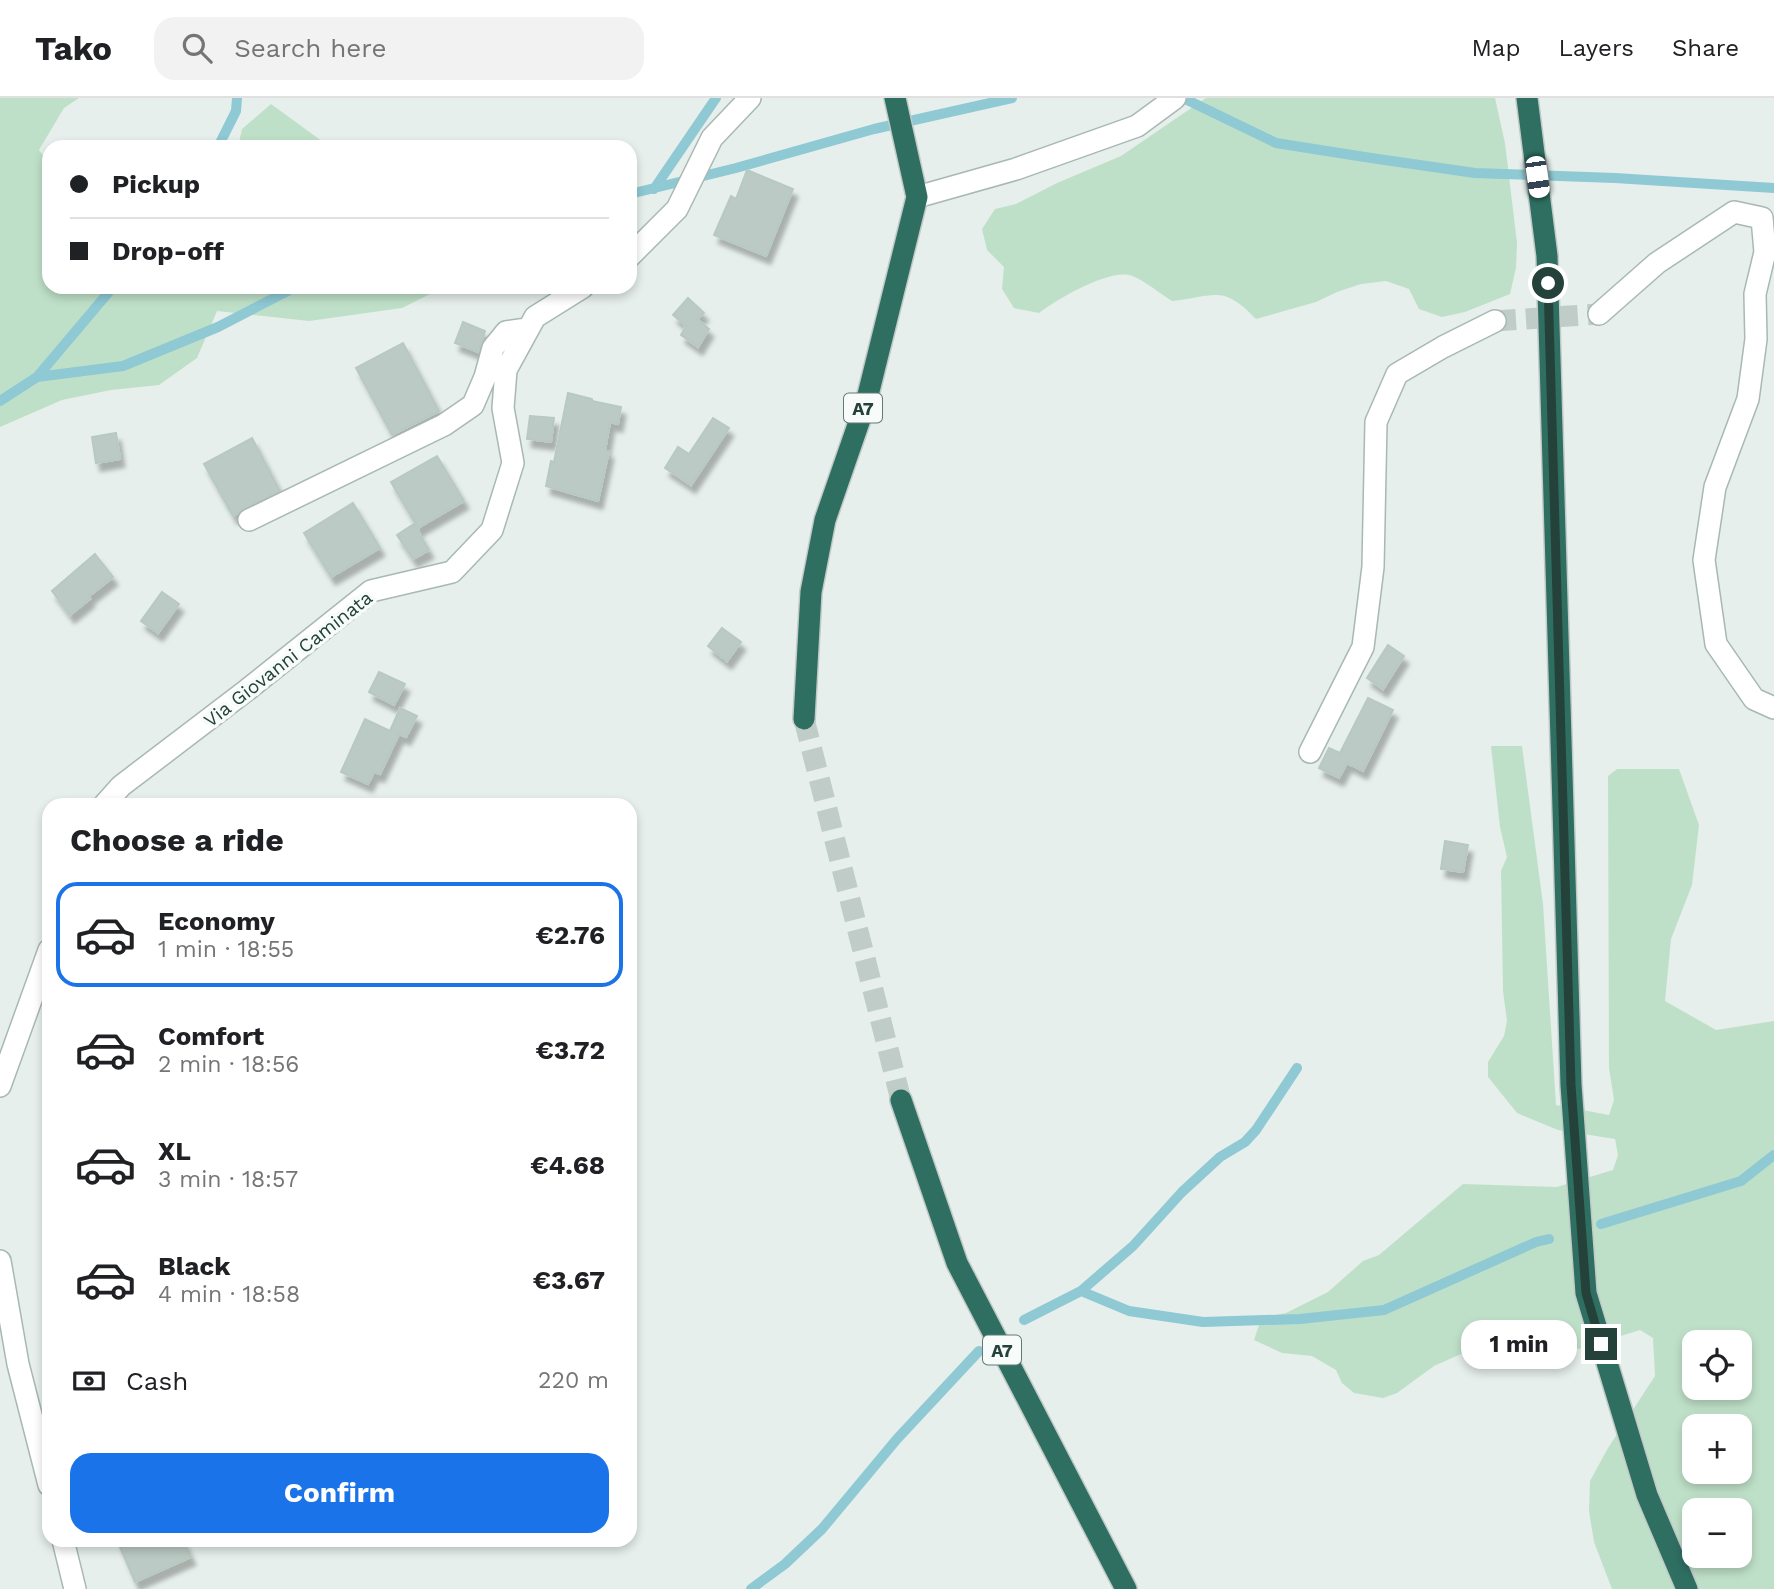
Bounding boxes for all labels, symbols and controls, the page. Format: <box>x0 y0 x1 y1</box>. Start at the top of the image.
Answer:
search box <box>154 17 644 80</box>
text: Tako <box>35 29 112 68</box>
icon: search <box>178 29 216 67</box>
text: Search here <box>234 33 387 63</box>
text: Map <box>1472 34 1520 62</box>
text: Layers <box>1558 34 1634 62</box>
text: Share <box>1672 34 1739 62</box>
car <box>1524 155 1551 199</box>
text: Pickup <box>112 169 200 199</box>
text: Drop-off <box>112 236 224 266</box>
route start <box>1532 267 1564 299</box>
road number: A7 <box>844 394 882 422</box>
street label: Via Giovanni Caminata <box>199 586 377 732</box>
text: Choose a ride <box>70 821 284 859</box>
icon: car <box>74 903 137 966</box>
text: Economy <box>158 906 275 936</box>
text: €2.76 <box>535 920 605 950</box>
text: 1 min · 18:55 <box>158 936 294 963</box>
icon: car <box>74 1018 137 1081</box>
text: Comfort <box>158 1021 264 1051</box>
text: €3.72 <box>535 1035 605 1065</box>
text: 2 min · 18:56 <box>158 1051 299 1078</box>
icon: car <box>74 1133 137 1196</box>
text: XL <box>158 1136 191 1166</box>
text: €4.68 <box>530 1150 605 1180</box>
text: 3 min · 18:57 <box>158 1166 298 1193</box>
icon: car <box>74 1248 137 1311</box>
text: Black <box>158 1251 230 1281</box>
text: €3.67 <box>533 1265 605 1295</box>
text: 4 min · 18:58 <box>158 1281 300 1308</box>
callout: 1 min <box>1461 1320 1576 1368</box>
route end <box>1585 1328 1617 1360</box>
map controls <box>1682 1330 1752 1568</box>
button: locate <box>1682 1330 1752 1400</box>
text: 1 min <box>1489 1331 1549 1358</box>
road number: A7 <box>983 1336 1021 1364</box>
icon: cash <box>70 1362 108 1400</box>
text: Cash <box>126 1366 188 1396</box>
text: 220 m <box>538 1367 609 1394</box>
button: + <box>1682 1414 1752 1484</box>
button: Confirm <box>70 1453 609 1533</box>
button: − <box>1682 1498 1752 1568</box>

